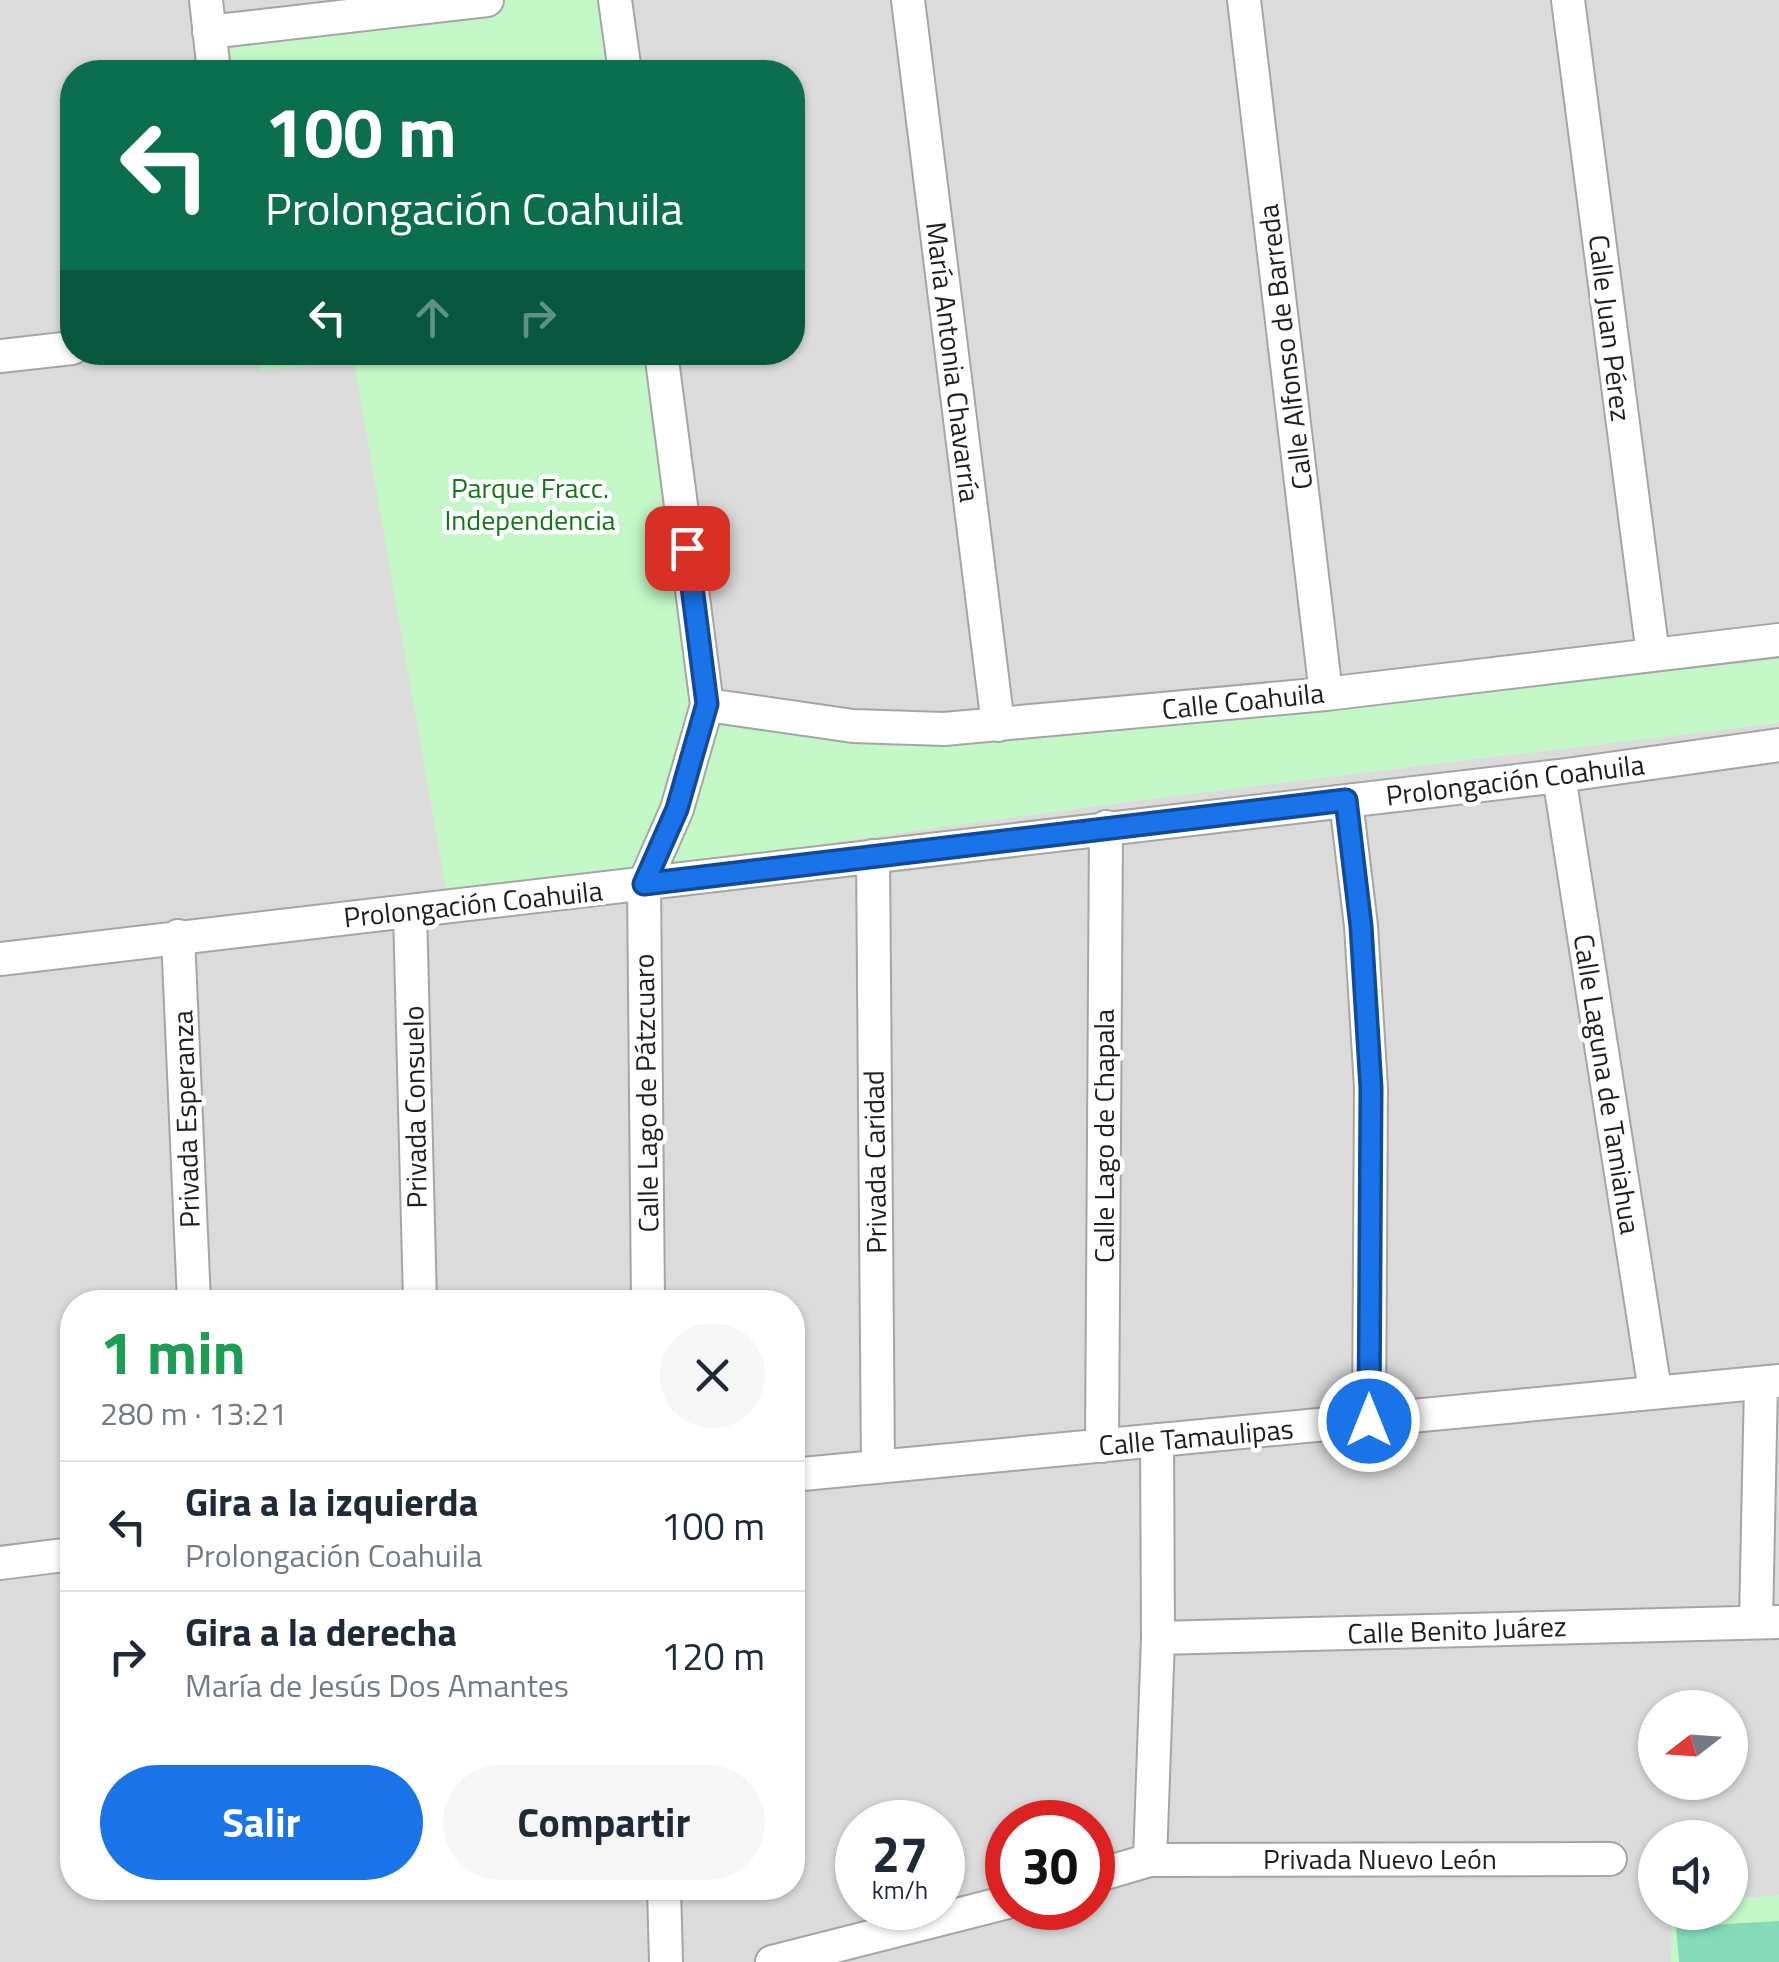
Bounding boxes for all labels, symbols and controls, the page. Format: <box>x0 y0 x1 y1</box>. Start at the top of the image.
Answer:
text: 100 m <box>265 78 457 184</box>
icon: left <box>100 100 230 230</box>
text: Prolongación Coahuila <box>265 174 683 242</box>
street label: Calle Alfonso de Barreda <box>1246 202 1323 492</box>
street label: María Antonia Chavarría <box>915 219 992 505</box>
street label: Calle Juan Pérez <box>1578 232 1643 424</box>
icon: left <box>300 290 355 345</box>
icon: ahead <box>405 290 460 345</box>
icon: right <box>510 290 565 345</box>
park label: Parque Fracc. Independencia <box>444 466 616 541</box>
pin <box>645 506 730 591</box>
icon: arrive <box>660 521 715 576</box>
street label: Calle Coahuila <box>1160 671 1326 730</box>
street label: Prolongación Coahuila <box>1383 742 1647 817</box>
street label: Prolongación Coahuila <box>341 869 605 938</box>
street label: Calle Laguna de Tamiahua <box>1563 931 1652 1237</box>
street label: Calle Lago de Pátzcuaro <box>622 953 669 1233</box>
street label: Privada Consuelo <box>391 1005 438 1209</box>
street label: Calle Lago de Chapala <box>1082 1009 1125 1263</box>
street label: Privada Esperanza <box>160 1010 211 1229</box>
street label: Privada Caridad <box>851 1070 898 1254</box>
text: 1 min <box>100 1306 246 1397</box>
button: close <box>660 1323 765 1428</box>
position arrow <box>1317 1369 1421 1473</box>
text: 280 m · 13:21 <box>100 1389 287 1437</box>
street label: Calle Tamaulipas <box>1097 1407 1295 1466</box>
text: Gira a la izquierda <box>185 1473 478 1531</box>
text: 100 m <box>661 1497 765 1555</box>
icon: left <box>100 1499 155 1554</box>
text: Prolongación Coahuila <box>185 1531 482 1579</box>
text: Gira a la derecha <box>185 1603 457 1661</box>
street label: Calle Benito Juárez <box>1347 1604 1567 1655</box>
text: 120 m <box>661 1627 765 1685</box>
icon: right <box>100 1629 155 1684</box>
text: María de Jesús Dos Amantes <box>185 1661 569 1709</box>
north arrow <box>1638 1690 1748 1800</box>
map controls <box>1638 1690 1748 1930</box>
button: Salir <box>100 1765 423 1880</box>
button: Compartir <box>443 1765 765 1880</box>
speed limit sign: 30 <box>985 1800 1115 1930</box>
text: 27 <box>872 1815 928 1891</box>
button: sound <box>1638 1820 1748 1930</box>
street label: Privada Nuevo León <box>1263 1837 1497 1880</box>
text: km/h <box>872 1871 928 1909</box>

